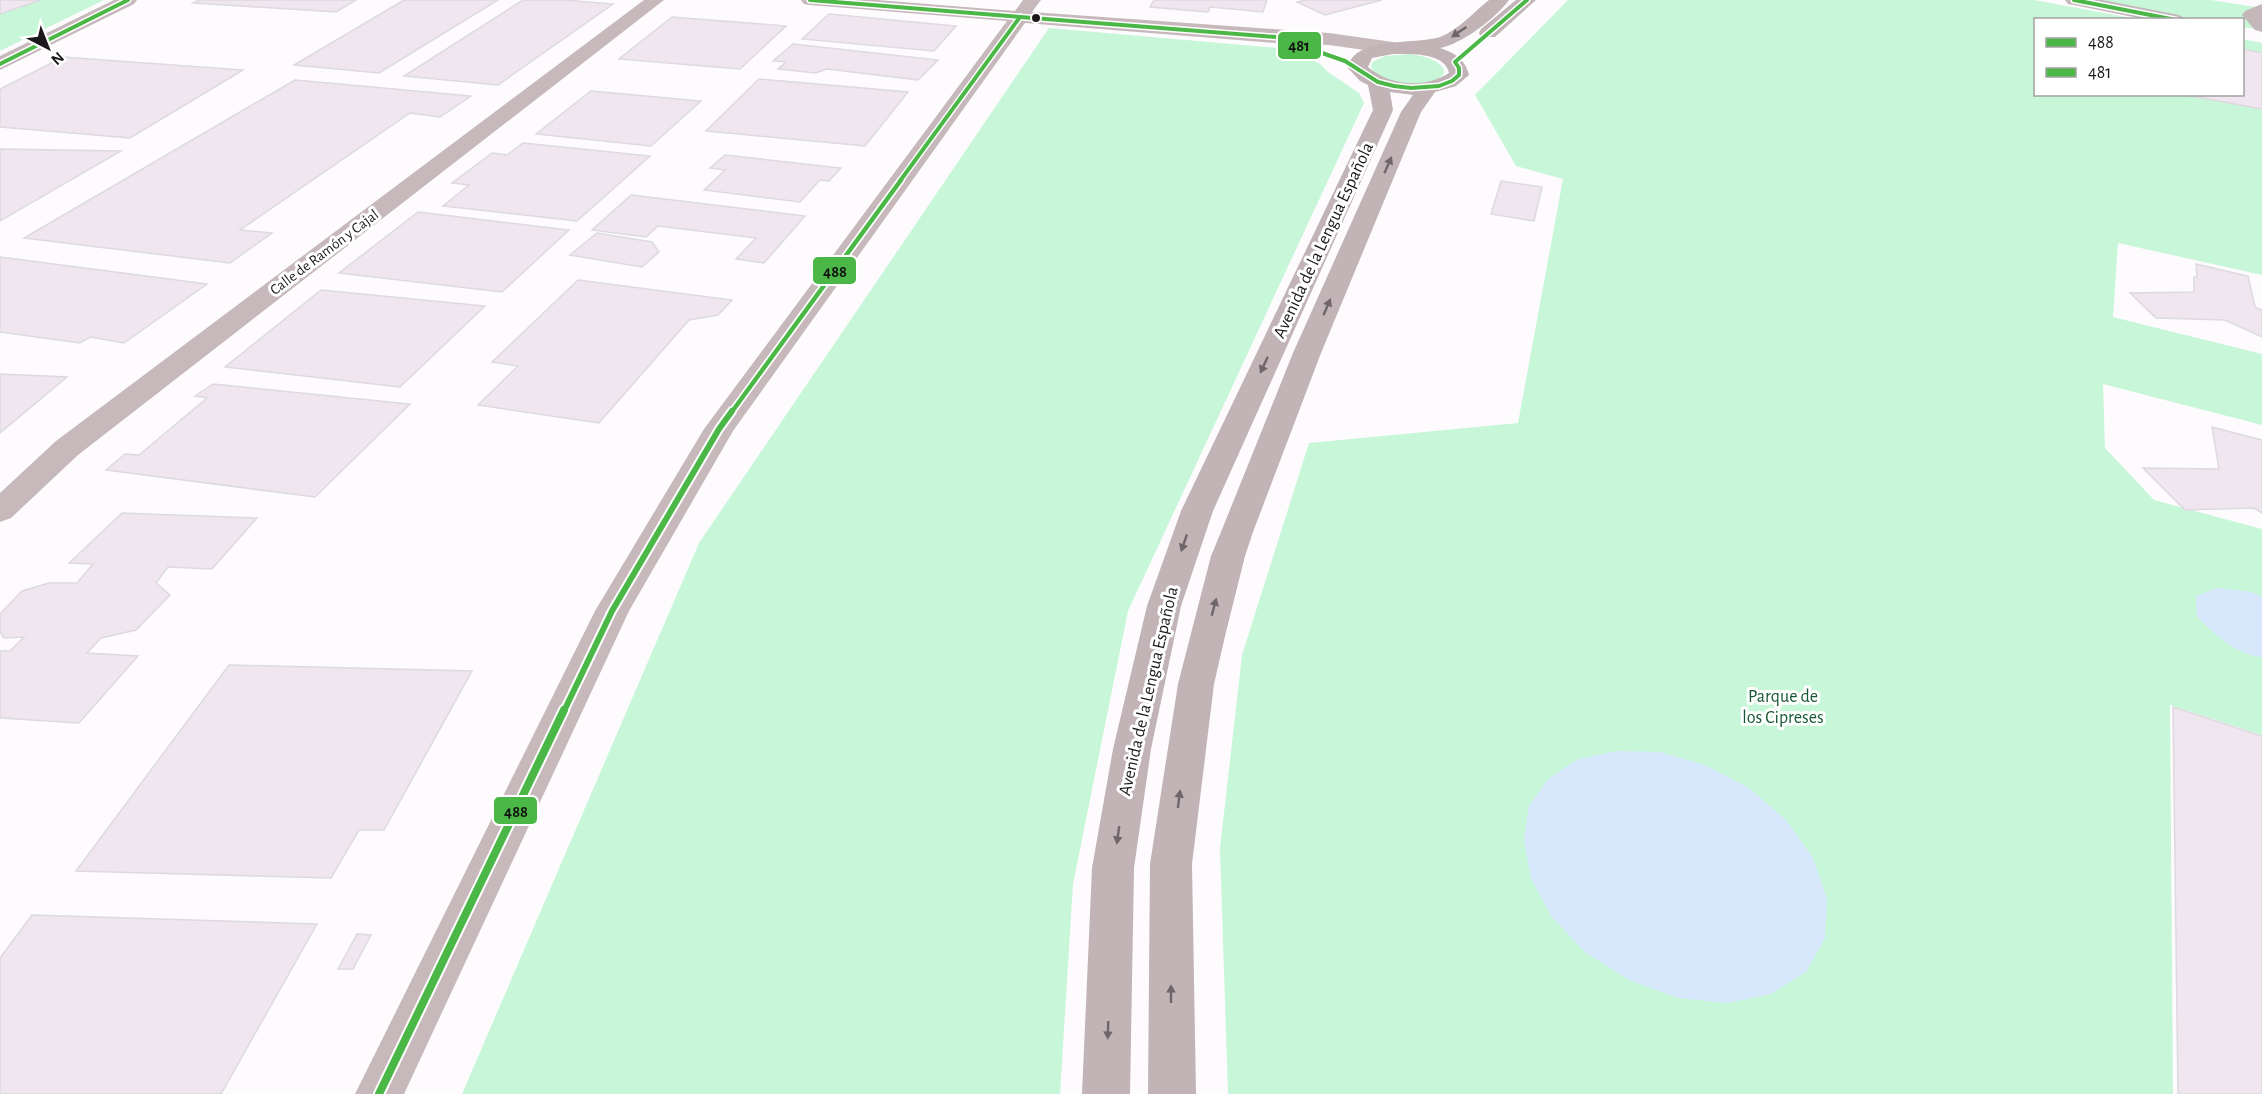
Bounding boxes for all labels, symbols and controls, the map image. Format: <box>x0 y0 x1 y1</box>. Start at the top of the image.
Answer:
unlabelled marker <box>1030 12 1042 24</box>
north arrow <box>18 18 78 78</box>
legend <box>2034 18 2244 96</box>
one-way arrow <box>1451 27 1467 38</box>
line badge: 481 <box>1277 31 1322 60</box>
text: 488 <box>2088 34 2114 52</box>
text: 481 <box>1288 38 1310 54</box>
text: N <box>48 49 67 68</box>
text: 481 <box>2088 64 2111 82</box>
street label: Avenida de la Lengua Española <box>1271 140 1377 341</box>
one-way arrow <box>1383 156 1393 174</box>
street label: Calle de Ramón y Cajal <box>267 207 381 298</box>
line badge: 488 <box>812 256 857 285</box>
text: 488 <box>823 264 847 280</box>
one-way arrow <box>1322 298 1332 316</box>
one-way arrow <box>1260 357 1269 374</box>
one-way arrow <box>1179 534 1189 552</box>
street label: Avenida de la Lengua Española <box>1116 585 1182 797</box>
one-way arrow <box>1210 598 1220 617</box>
park label: Parque de los Cipreses <box>1742 688 1824 727</box>
one-way arrow <box>1175 789 1184 808</box>
line badge: 488 <box>493 796 538 825</box>
text: 488 <box>504 804 528 820</box>
one-way arrow <box>1113 826 1122 845</box>
one-way arrow <box>1166 984 1176 1003</box>
one-way arrow <box>1103 1021 1113 1040</box>

